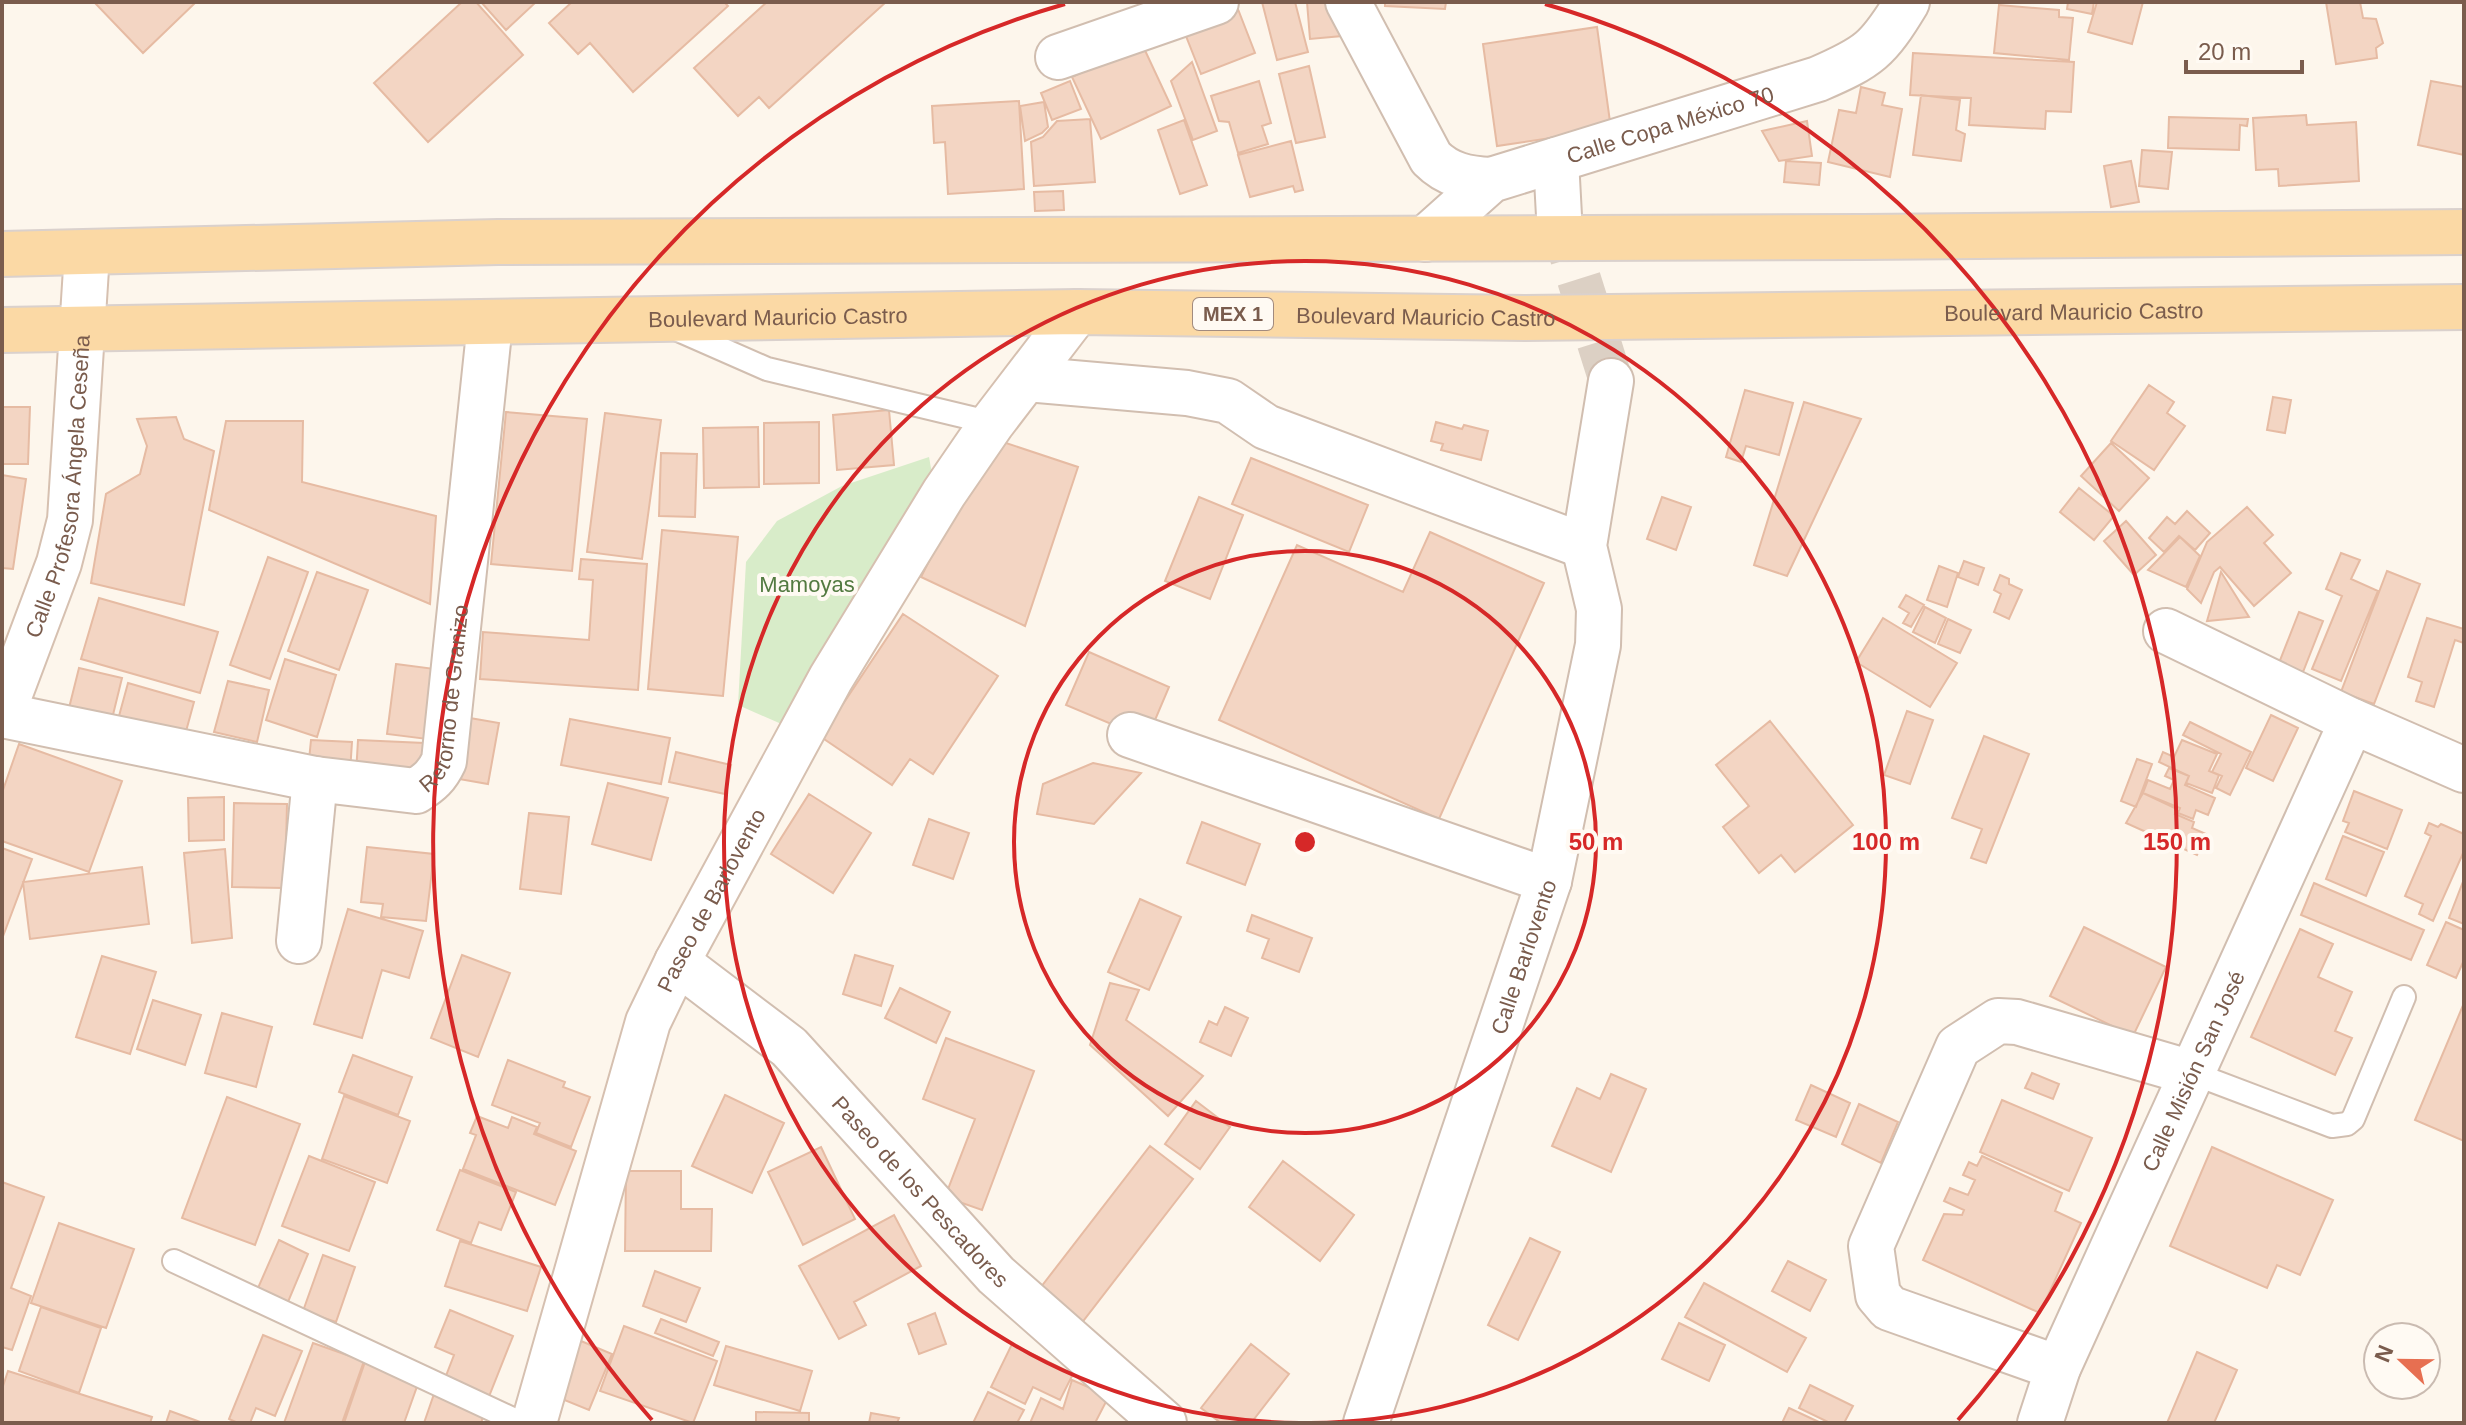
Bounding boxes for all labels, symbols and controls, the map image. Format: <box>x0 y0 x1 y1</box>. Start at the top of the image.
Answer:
scale bar <box>2186 24 2302 74</box>
text: 20 m <box>2198 38 2251 65</box>
street label: Calle Copa México 70 <box>1564 81 1777 168</box>
road number: MEX 1 <box>1193 298 1273 330</box>
street label: Boulevard Mauricio Castro <box>1944 298 2204 326</box>
street label: Boulevard Mauricio Castro <box>648 302 908 332</box>
street label: Boulevard Mauricio Castro <box>1296 302 1556 331</box>
street label: Calle Profesora Ángela Ceseña <box>20 333 94 641</box>
park label: Mamoyas <box>759 572 855 597</box>
street label: Retorno de Granizo <box>414 603 473 797</box>
street label: Paseo de Barlovento <box>652 804 770 996</box>
centre of rings <box>1291 828 1319 856</box>
text: 50 m <box>1569 828 1623 855</box>
text: 100 m <box>1852 828 1920 855</box>
text: 150 m <box>2143 828 2211 855</box>
street label: Calle Barlovento <box>1486 876 1561 1037</box>
street label: Calle Misión San José <box>2136 967 2249 1175</box>
street label: Paseo de los Pescadores <box>827 1091 1013 1293</box>
north arrow <box>2362 1321 2442 1401</box>
text: N <box>2369 1342 2398 1366</box>

